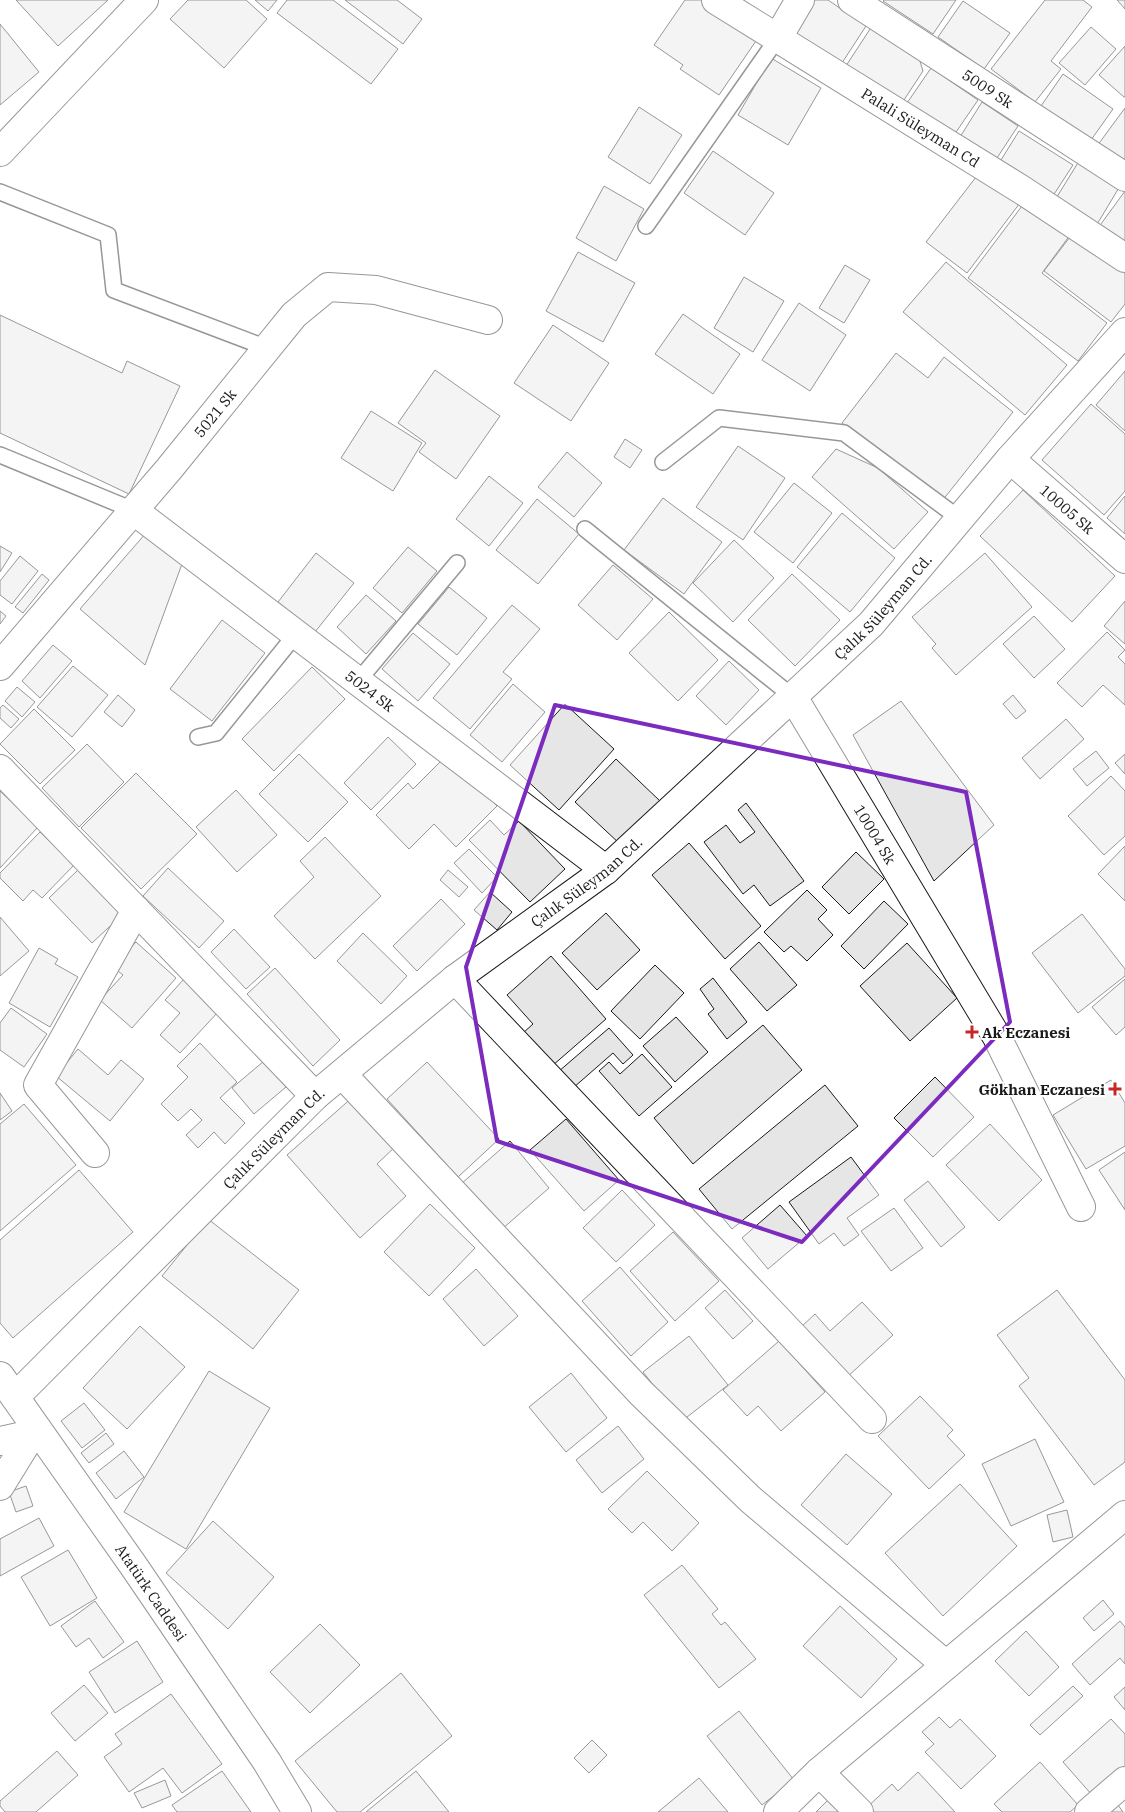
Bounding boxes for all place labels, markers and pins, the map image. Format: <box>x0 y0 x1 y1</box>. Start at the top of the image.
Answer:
place label: Ak Eczanesi <box>982 1023 1070 1042</box>
marker: Ak Eczanesi <box>966 1026 978 1038</box>
place label: Gökhan Eczanesi <box>978 1080 1105 1099</box>
marker: Gökhan Eczanesi <box>1109 1083 1121 1095</box>

